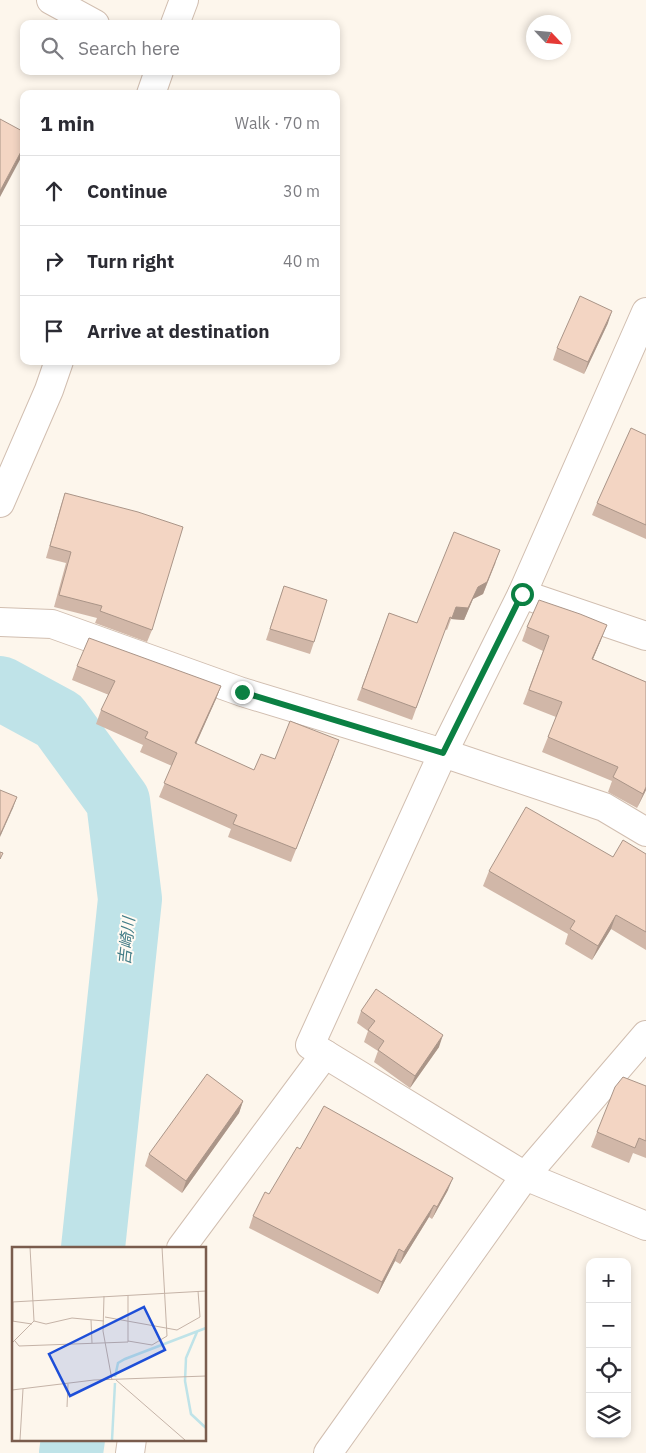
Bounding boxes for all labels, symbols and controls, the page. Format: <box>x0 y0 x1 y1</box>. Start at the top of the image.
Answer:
north arrow <box>526 15 571 60</box>
search box <box>20 20 340 75</box>
icon: search <box>38 34 66 62</box>
text: Search here <box>78 36 180 60</box>
text: 1 min <box>40 109 95 137</box>
text: Walk · 70 m <box>235 113 320 133</box>
icon: ahead <box>40 177 68 205</box>
text: Continue <box>87 179 167 203</box>
text: 30 m <box>283 181 320 201</box>
icon: right <box>40 247 68 275</box>
text: Turn right <box>87 249 174 273</box>
text: 40 m <box>283 251 320 271</box>
icon: arrive <box>40 317 68 345</box>
text: Arrive at destination <box>87 319 270 343</box>
route start <box>511 583 534 606</box>
route end <box>231 681 254 704</box>
water label: 吉崎川 <box>114 914 139 966</box>
inset map <box>12 1247 206 1440</box>
map controls <box>586 1258 631 1438</box>
button: + <box>586 1258 631 1303</box>
button: − <box>586 1303 631 1348</box>
button: locate <box>586 1348 631 1393</box>
button: layers <box>586 1393 631 1438</box>

